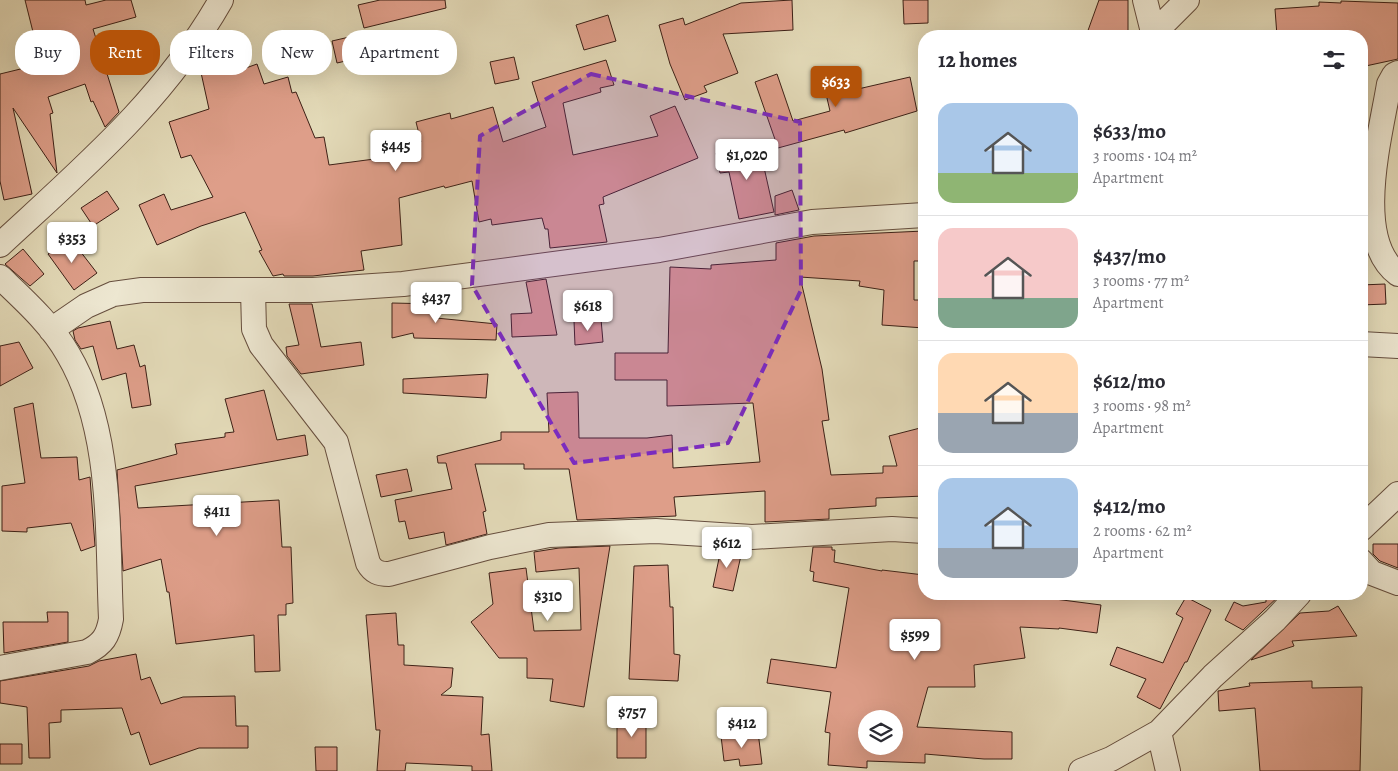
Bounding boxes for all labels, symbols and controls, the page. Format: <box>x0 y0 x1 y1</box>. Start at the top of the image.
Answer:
chip: Buy <box>15 30 80 75</box>
chip: Rent <box>90 30 160 75</box>
chip: Filters <box>170 30 252 75</box>
chip: New <box>262 30 332 75</box>
chip: Apartment <box>342 30 457 75</box>
text: 12 homes <box>938 46 1017 74</box>
icon: filters <box>1320 46 1348 74</box>
pin: $633 <box>806 66 866 108</box>
text: $633 <box>822 71 850 93</box>
text: $633/mo <box>1093 117 1166 145</box>
icon: home <box>978 123 1038 183</box>
pin: $445 <box>366 130 426 172</box>
text: $445 <box>381 135 411 157</box>
pin: $1,020 <box>706 138 788 181</box>
text: $1,020 <box>726 144 768 166</box>
text: 3 rooms · 104 m² <box>1093 145 1197 167</box>
text: Apartment <box>1093 167 1164 189</box>
pin: $353 <box>42 222 102 264</box>
text: $353 <box>58 227 86 249</box>
text: $437/mo <box>1093 242 1166 270</box>
icon: home <box>978 248 1038 308</box>
text: 3 rooms · 77 m² <box>1093 270 1189 292</box>
pin: $437 <box>406 282 466 324</box>
text: $437 <box>422 287 450 309</box>
pin: $618 <box>558 290 618 332</box>
text: Apartment <box>1093 292 1164 314</box>
text: $618 <box>574 295 602 317</box>
text: $612/mo <box>1093 367 1166 395</box>
icon: home <box>978 373 1038 433</box>
text: 3 rooms · 98 m² <box>1093 395 1191 417</box>
text: Apartment <box>1093 417 1164 439</box>
text: $412/mo <box>1093 492 1166 520</box>
pin: $411 <box>187 494 247 537</box>
icon: home <box>978 498 1038 558</box>
text: $411 <box>204 500 230 522</box>
text: 2 rooms · 62 m² <box>1093 520 1192 542</box>
pin: $612 <box>697 526 757 569</box>
text: $612 <box>713 532 741 554</box>
text: Apartment <box>1093 542 1164 564</box>
pin: $310 <box>518 580 578 622</box>
text: $310 <box>534 585 562 607</box>
pin: $599 <box>885 618 945 661</box>
text: $599 <box>900 624 930 646</box>
pin: $757 <box>602 696 662 738</box>
text: $757 <box>618 701 646 723</box>
pin: $412 <box>712 706 772 749</box>
map controls <box>858 710 903 755</box>
button: layers <box>858 710 903 755</box>
text: $412 <box>728 712 756 734</box>

